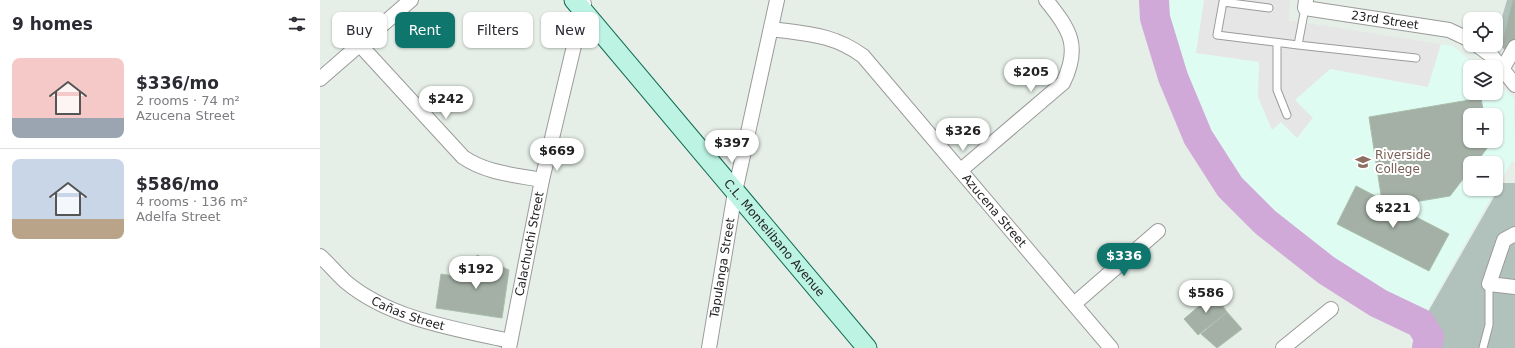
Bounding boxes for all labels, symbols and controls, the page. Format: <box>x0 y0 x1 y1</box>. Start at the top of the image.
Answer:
street label: 23rd Street <box>1350 8 1420 32</box>
chip: Buy <box>332 12 387 48</box>
chip: Rent <box>395 12 455 48</box>
chip: Filters <box>463 12 533 48</box>
chip: New <box>541 12 599 48</box>
map controls <box>1463 12 1503 196</box>
button: locate <box>1463 12 1503 52</box>
icon: filters <box>286 13 308 35</box>
text: 9 homes <box>12 14 93 34</box>
pin: $205 <box>1007 59 1055 93</box>
button: layers <box>1463 60 1503 100</box>
text: $205 <box>1013 64 1049 79</box>
text: $336/mo <box>136 73 219 93</box>
icon: home <box>44 74 92 122</box>
pin: $242 <box>422 86 470 120</box>
text: $242 <box>428 91 464 106</box>
text: 2 rooms · 74 m² <box>136 93 240 108</box>
text: Azucena Street <box>136 108 235 123</box>
button: + <box>1463 108 1503 148</box>
pin: $326 <box>939 118 987 152</box>
text: $326 <box>945 123 981 138</box>
pin: $397 <box>708 130 756 164</box>
text: $397 <box>714 135 750 150</box>
pin: $669 <box>533 138 581 172</box>
text: $669 <box>539 143 575 158</box>
place label: Riverside College <box>1375 148 1431 176</box>
school or university icon: Riverside College <box>1354 153 1372 171</box>
button: − <box>1463 156 1503 196</box>
street label: Azucena Street <box>959 171 1029 250</box>
text: $586/mo <box>136 174 219 194</box>
icon: home <box>44 175 92 223</box>
street label: C.L. Montelibano Avenue <box>721 176 828 299</box>
street label: Calachuchi Street <box>512 190 547 297</box>
text: 4 rooms · 136 m² <box>136 194 248 209</box>
pin: $221 <box>1369 195 1417 229</box>
text: $221 <box>1375 200 1411 215</box>
text: Adelfa Street <box>136 209 221 224</box>
street label: Tapulanga Street <box>707 217 738 320</box>
pin: $336 <box>1100 243 1148 277</box>
text: $336 <box>1106 248 1142 263</box>
pin: $192 <box>452 256 500 290</box>
text: $192 <box>458 261 494 276</box>
pin: $586 <box>1182 280 1230 314</box>
text: $586 <box>1188 285 1224 300</box>
street label: Cañas Street <box>369 294 446 333</box>

